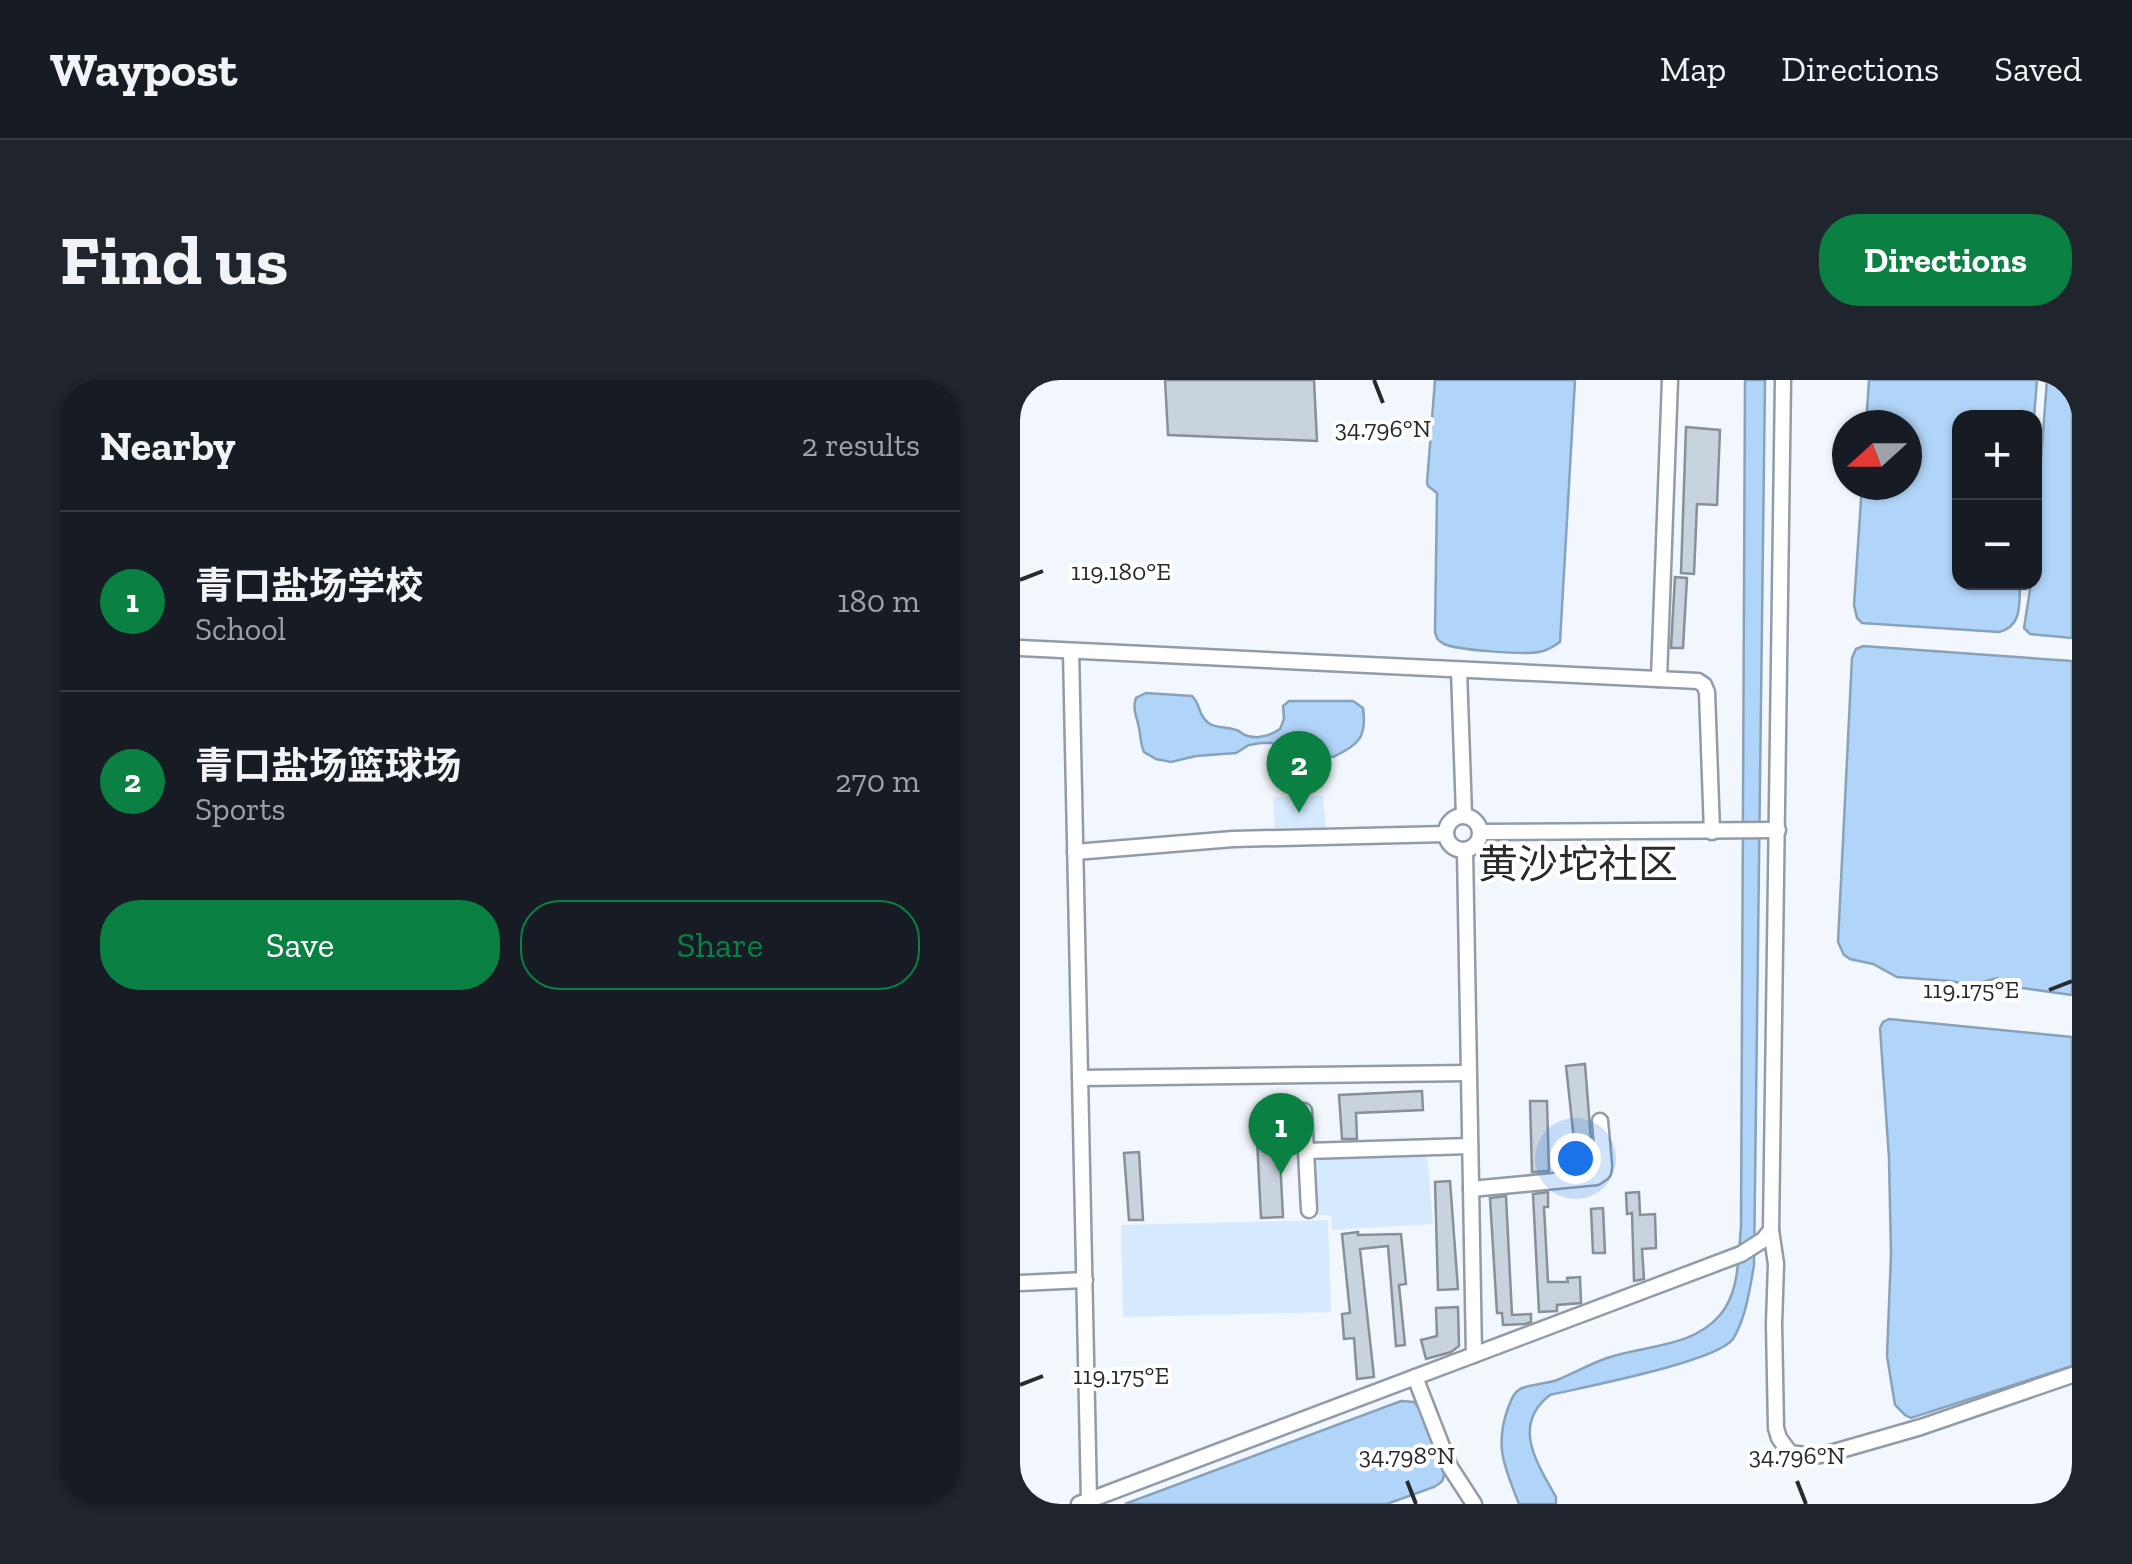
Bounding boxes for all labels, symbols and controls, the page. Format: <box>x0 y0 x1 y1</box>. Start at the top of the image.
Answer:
text: Waypost <box>50 41 237 98</box>
text: Map <box>1660 48 1726 90</box>
text: Directions <box>1781 48 1939 90</box>
text: Saved <box>1994 48 2082 90</box>
button: Directions <box>1819 214 2072 306</box>
text: Find us <box>60 218 288 302</box>
north arrow <box>1832 410 1922 500</box>
map controls <box>1952 410 2042 590</box>
button: + <box>1952 410 2042 500</box>
text: 34.796°N <box>1335 413 1431 443</box>
text: Nearby <box>100 420 236 471</box>
text: 2 results <box>801 426 920 464</box>
button: − <box>1952 500 2042 590</box>
text: 119.180°E <box>1071 556 1171 586</box>
text: 青口盐场学校 <box>195 563 423 609</box>
text: 1 <box>126 582 139 620</box>
text: 180 m <box>837 582 920 620</box>
text: School <box>195 610 286 648</box>
pin: 2 <box>1266 730 1332 813</box>
text: 青口盐场篮球场 <box>195 743 461 789</box>
text: 2 <box>124 762 141 800</box>
text: 270 m <box>835 762 920 800</box>
text: Sports <box>195 790 285 828</box>
district label: 黄沙坨社区 <box>1478 840 1678 888</box>
button: Save <box>100 900 500 990</box>
button: Share <box>520 900 920 990</box>
text: 119.175°E <box>1923 974 2019 1004</box>
pin: 1 <box>1248 1092 1314 1175</box>
your location <box>1550 1133 1601 1184</box>
text: 119.175°E <box>1073 1360 1169 1390</box>
text: 34.798°N <box>1359 1440 1455 1470</box>
text: 34.796°N <box>1749 1440 1845 1470</box>

